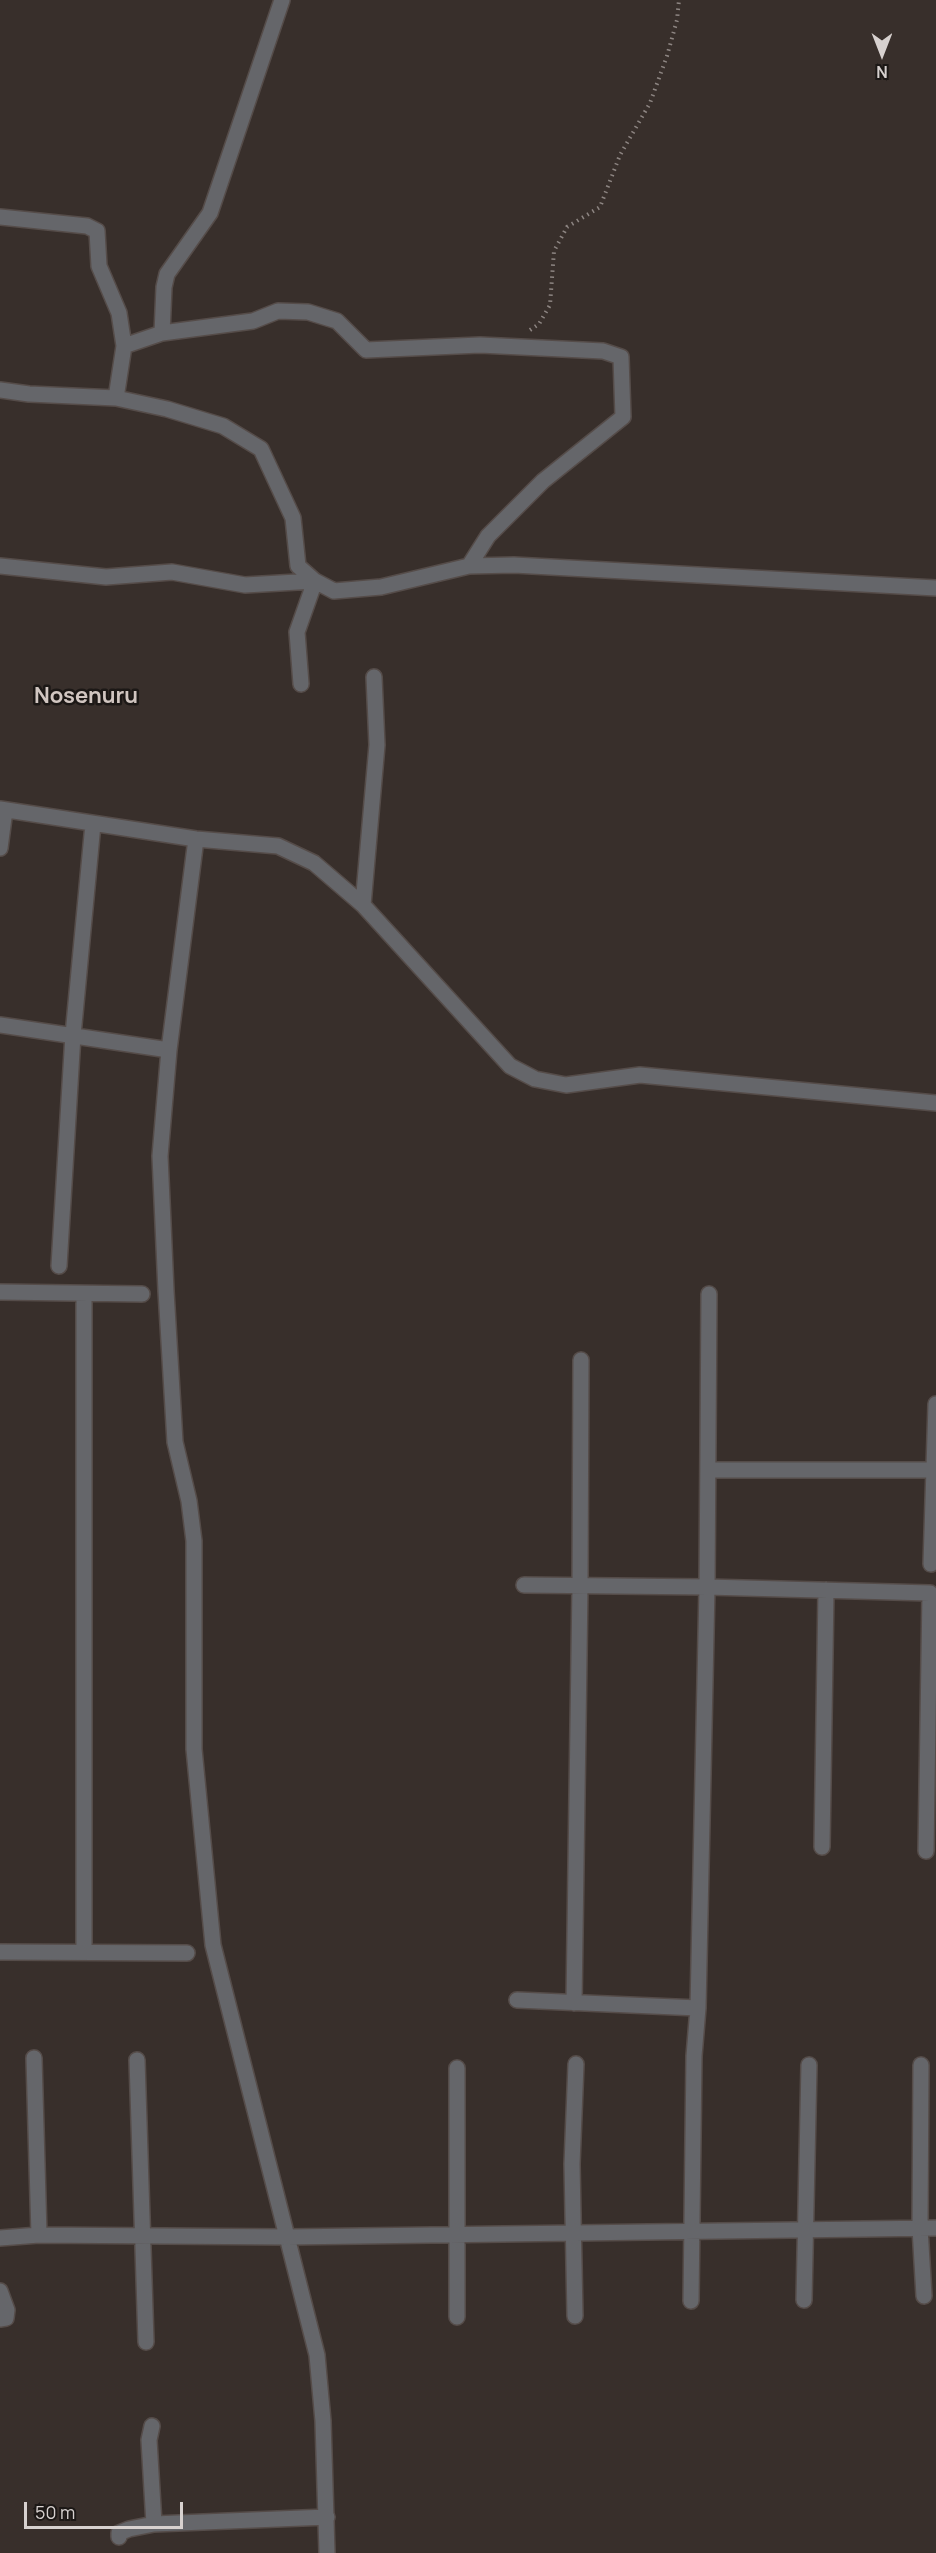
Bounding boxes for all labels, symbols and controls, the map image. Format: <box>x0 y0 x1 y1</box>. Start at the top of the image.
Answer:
north arrow <box>852 24 912 84</box>
text: N <box>876 61 888 83</box>
district label: Nosenuru <box>34 684 138 710</box>
scale bar <box>27 2490 186 2528</box>
text: 50 m <box>35 2500 75 2524</box>

